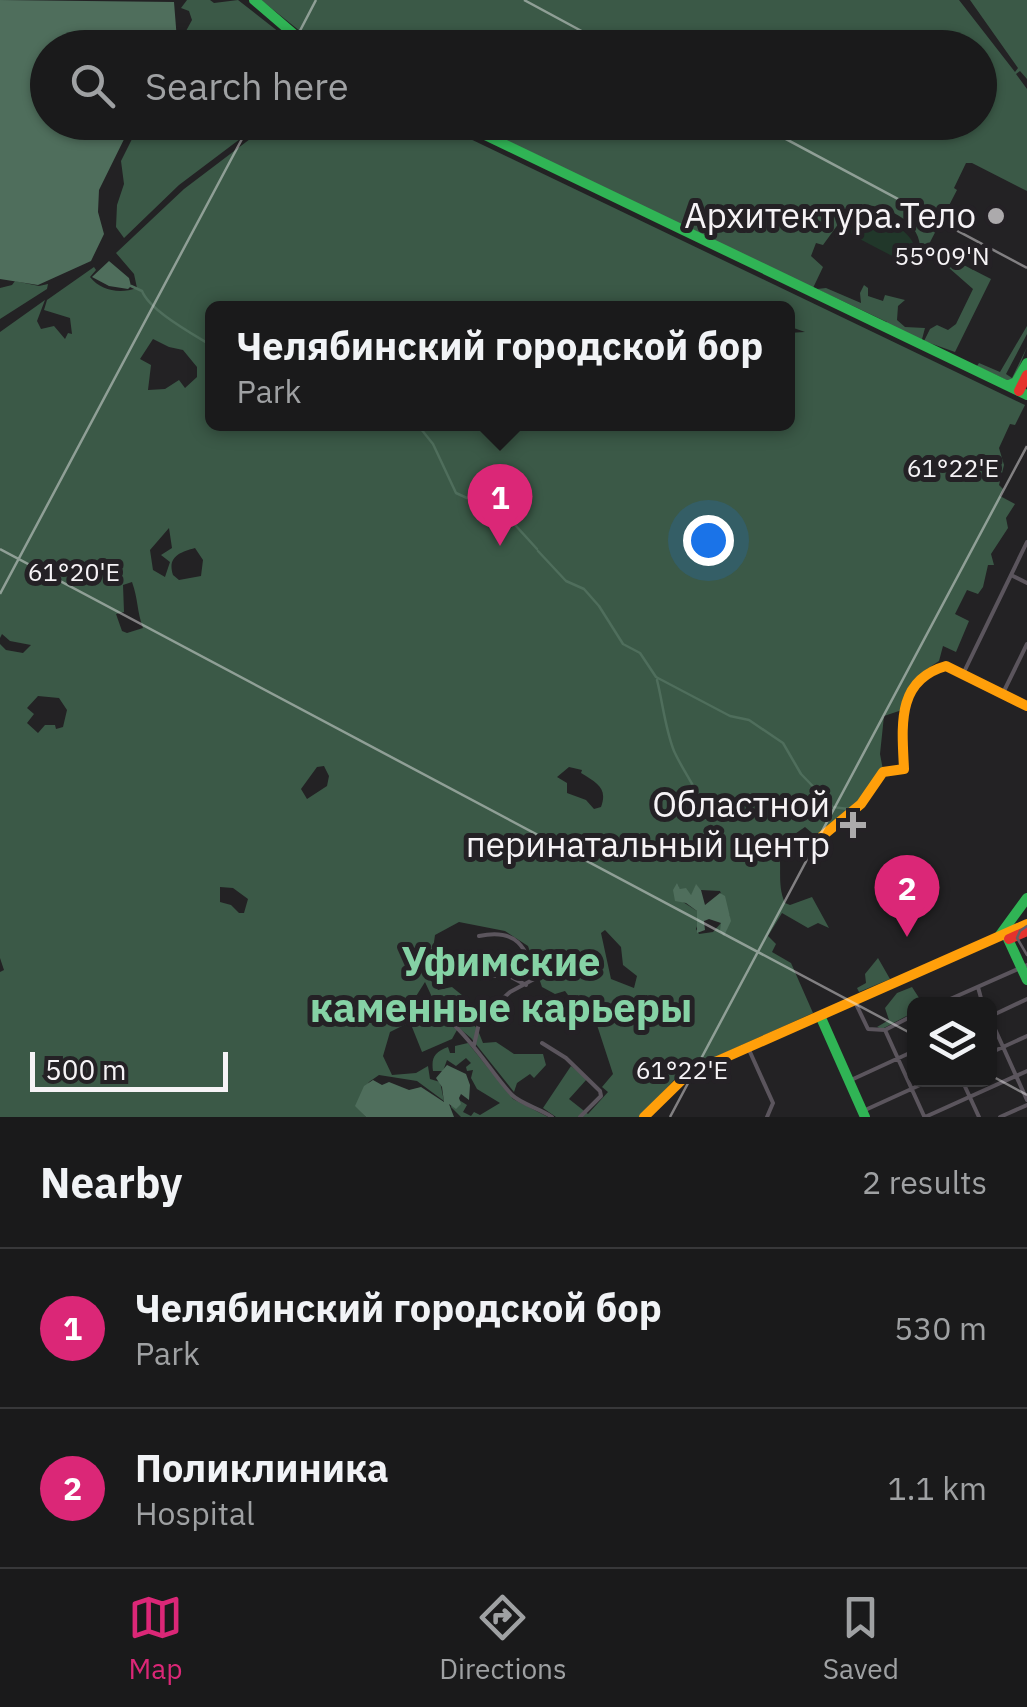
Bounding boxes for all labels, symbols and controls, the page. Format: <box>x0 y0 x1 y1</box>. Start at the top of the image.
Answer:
search box <box>30 30 997 140</box>
icon: search <box>65 58 120 113</box>
text: Search here <box>145 61 349 110</box>
place label: Архитектура.Тело <box>684 192 976 238</box>
marker: Архитектура.Тело <box>985 205 1007 227</box>
text: 55°09'N <box>894 239 990 272</box>
popup <box>205 301 795 431</box>
text: Челябинский городской бор <box>237 321 763 370</box>
text: Park <box>237 370 301 412</box>
text: 61°22'E <box>907 451 999 484</box>
pin: 1 <box>468 464 532 546</box>
your location <box>683 515 734 566</box>
text: 61°20'E <box>28 555 120 588</box>
place label: Областной перинатальный центр <box>466 781 830 867</box>
marker: Областной перинатальный центр <box>840 812 866 838</box>
pin: 2 <box>874 854 940 937</box>
district label: Уфимские каменные карьеры <box>310 935 692 1033</box>
map controls <box>907 997 997 1087</box>
button: layers <box>907 997 997 1087</box>
scale bar <box>30 1047 228 1092</box>
text: 500 m <box>45 1051 126 1088</box>
text: 61°22'E <box>636 1053 728 1086</box>
text: Nearby <box>40 1155 182 1210</box>
text: 2 results <box>862 1161 987 1203</box>
text: Челябинский городской бор <box>135 1283 662 1332</box>
text: 1 <box>63 1307 82 1349</box>
text: 530 m <box>894 1307 987 1349</box>
text: Park <box>135 1332 200 1374</box>
text: Поликлиника <box>135 1443 389 1492</box>
text: 2 <box>63 1467 82 1509</box>
text: 1.1 km <box>888 1467 987 1509</box>
text: Hospital <box>135 1492 255 1534</box>
tab: Map <box>128 1590 183 1687</box>
tab: Directions <box>439 1590 567 1687</box>
tab: Saved <box>823 1590 899 1687</box>

